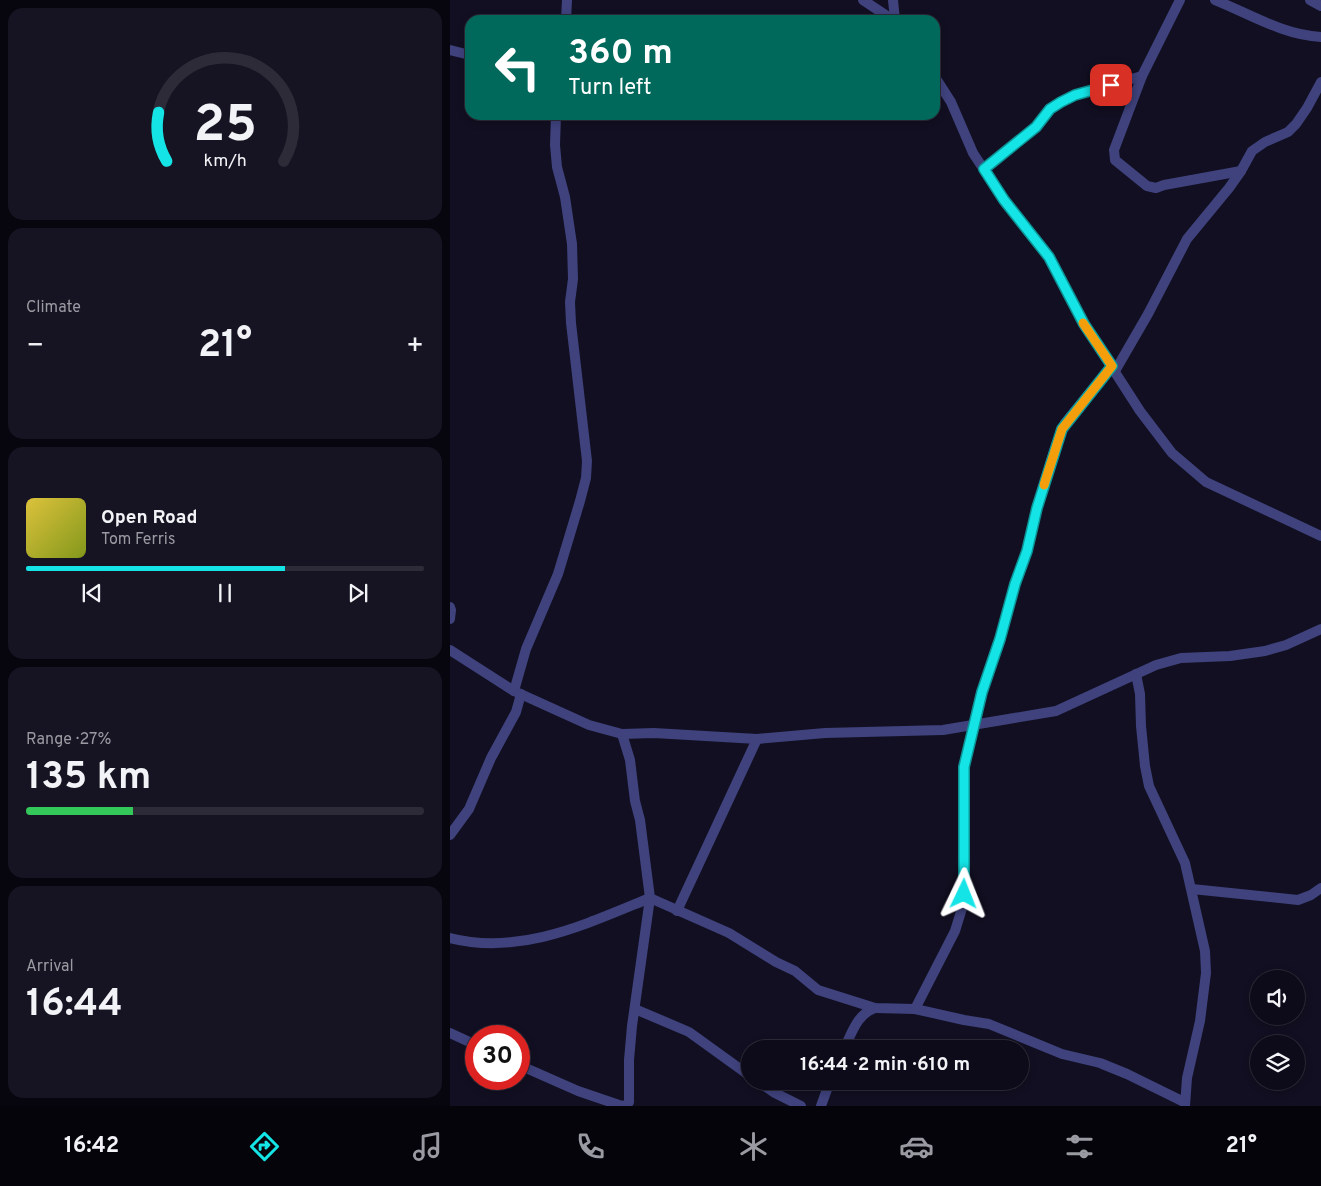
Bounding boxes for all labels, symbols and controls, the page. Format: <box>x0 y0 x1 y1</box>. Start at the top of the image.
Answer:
text: 360 m <box>568 32 673 76</box>
icon: left <box>485 35 550 100</box>
pin <box>1090 64 1132 106</box>
icon: arrive <box>1097 71 1125 99</box>
text: Turn left <box>568 75 651 102</box>
text: 25 <box>193 94 257 160</box>
text: km/h <box>203 150 247 173</box>
text: Climate <box>26 298 81 318</box>
text: 21° <box>198 322 252 371</box>
text: − <box>26 329 44 365</box>
text: + <box>406 329 424 365</box>
text: Open Road <box>101 506 197 530</box>
text: Tom Ferris <box>101 530 175 550</box>
icon: previous <box>78 579 106 607</box>
icon: pause <box>211 579 239 607</box>
icon: next <box>344 579 372 607</box>
text: Range · 27% <box>26 730 111 750</box>
text: 135 km <box>26 754 151 803</box>
position arrow <box>937 867 989 919</box>
text: Arrival <box>26 957 74 977</box>
map controls <box>1250 970 1305 1090</box>
button: sound <box>1250 970 1305 1025</box>
text: 16:44 <box>26 981 123 1030</box>
speed limit sign: 30 <box>465 1025 530 1090</box>
button: layers <box>1250 1035 1305 1090</box>
text: 16:44 · 2 min · 610 m <box>800 1053 970 1077</box>
icon: directions <box>247 1129 282 1164</box>
icon: music <box>410 1129 445 1164</box>
icon: phone <box>573 1129 608 1164</box>
icon: climate <box>736 1129 771 1164</box>
icon: car <box>899 1129 934 1164</box>
icon: filters <box>1062 1129 1097 1164</box>
text: 16:42 <box>64 1133 119 1160</box>
text: 21° <box>1226 1133 1257 1160</box>

